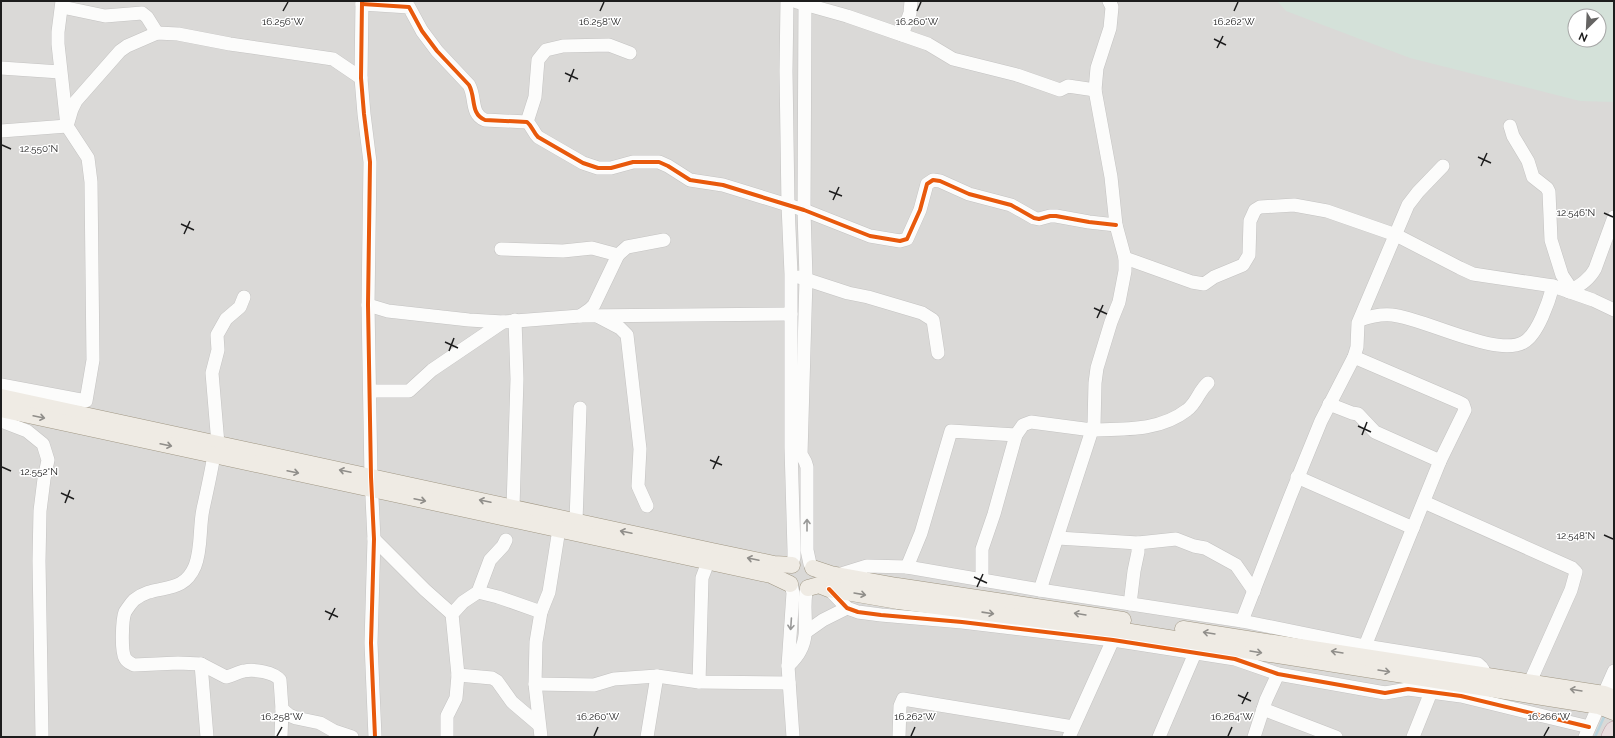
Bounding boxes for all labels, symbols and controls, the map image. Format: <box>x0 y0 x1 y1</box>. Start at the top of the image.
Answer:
north arrow <box>1567 8 1607 48</box>
text: 16.256°W <box>262 16 305 27</box>
text: 16.258°W <box>579 16 621 27</box>
text: 16.260°W <box>896 16 939 27</box>
text: 16.262°W <box>1213 16 1255 27</box>
text: N <box>1577 29 1590 44</box>
text: 12.550°N <box>20 143 58 154</box>
text: 12.546°N <box>1557 207 1595 218</box>
one-way arrow <box>32 414 45 422</box>
one-way arrow <box>159 441 172 449</box>
text: 12.552°N <box>20 466 58 477</box>
one-way arrow <box>339 466 352 474</box>
one-way arrow <box>286 469 299 477</box>
one-way arrow <box>414 496 427 504</box>
one-way arrow <box>479 497 492 505</box>
one-way arrow <box>803 519 811 532</box>
one-way arrow <box>620 527 633 535</box>
text: 12.548°N <box>1557 530 1595 541</box>
one-way arrow <box>747 555 760 563</box>
one-way arrow <box>853 591 866 599</box>
one-way arrow <box>981 609 994 617</box>
one-way arrow <box>1074 610 1087 618</box>
one-way arrow <box>787 617 794 630</box>
one-way arrow <box>1202 629 1215 637</box>
one-way arrow <box>1249 648 1262 656</box>
one-way arrow <box>1331 648 1344 656</box>
one-way arrow <box>1377 667 1390 675</box>
one-way arrow <box>1570 685 1583 693</box>
text: 16.258°W <box>261 711 303 722</box>
text: 16.260°W <box>577 711 620 722</box>
text: 16.262°W <box>894 711 936 722</box>
text: 16.264°W <box>1211 711 1253 722</box>
text: 16.266°W <box>1528 711 1571 722</box>

